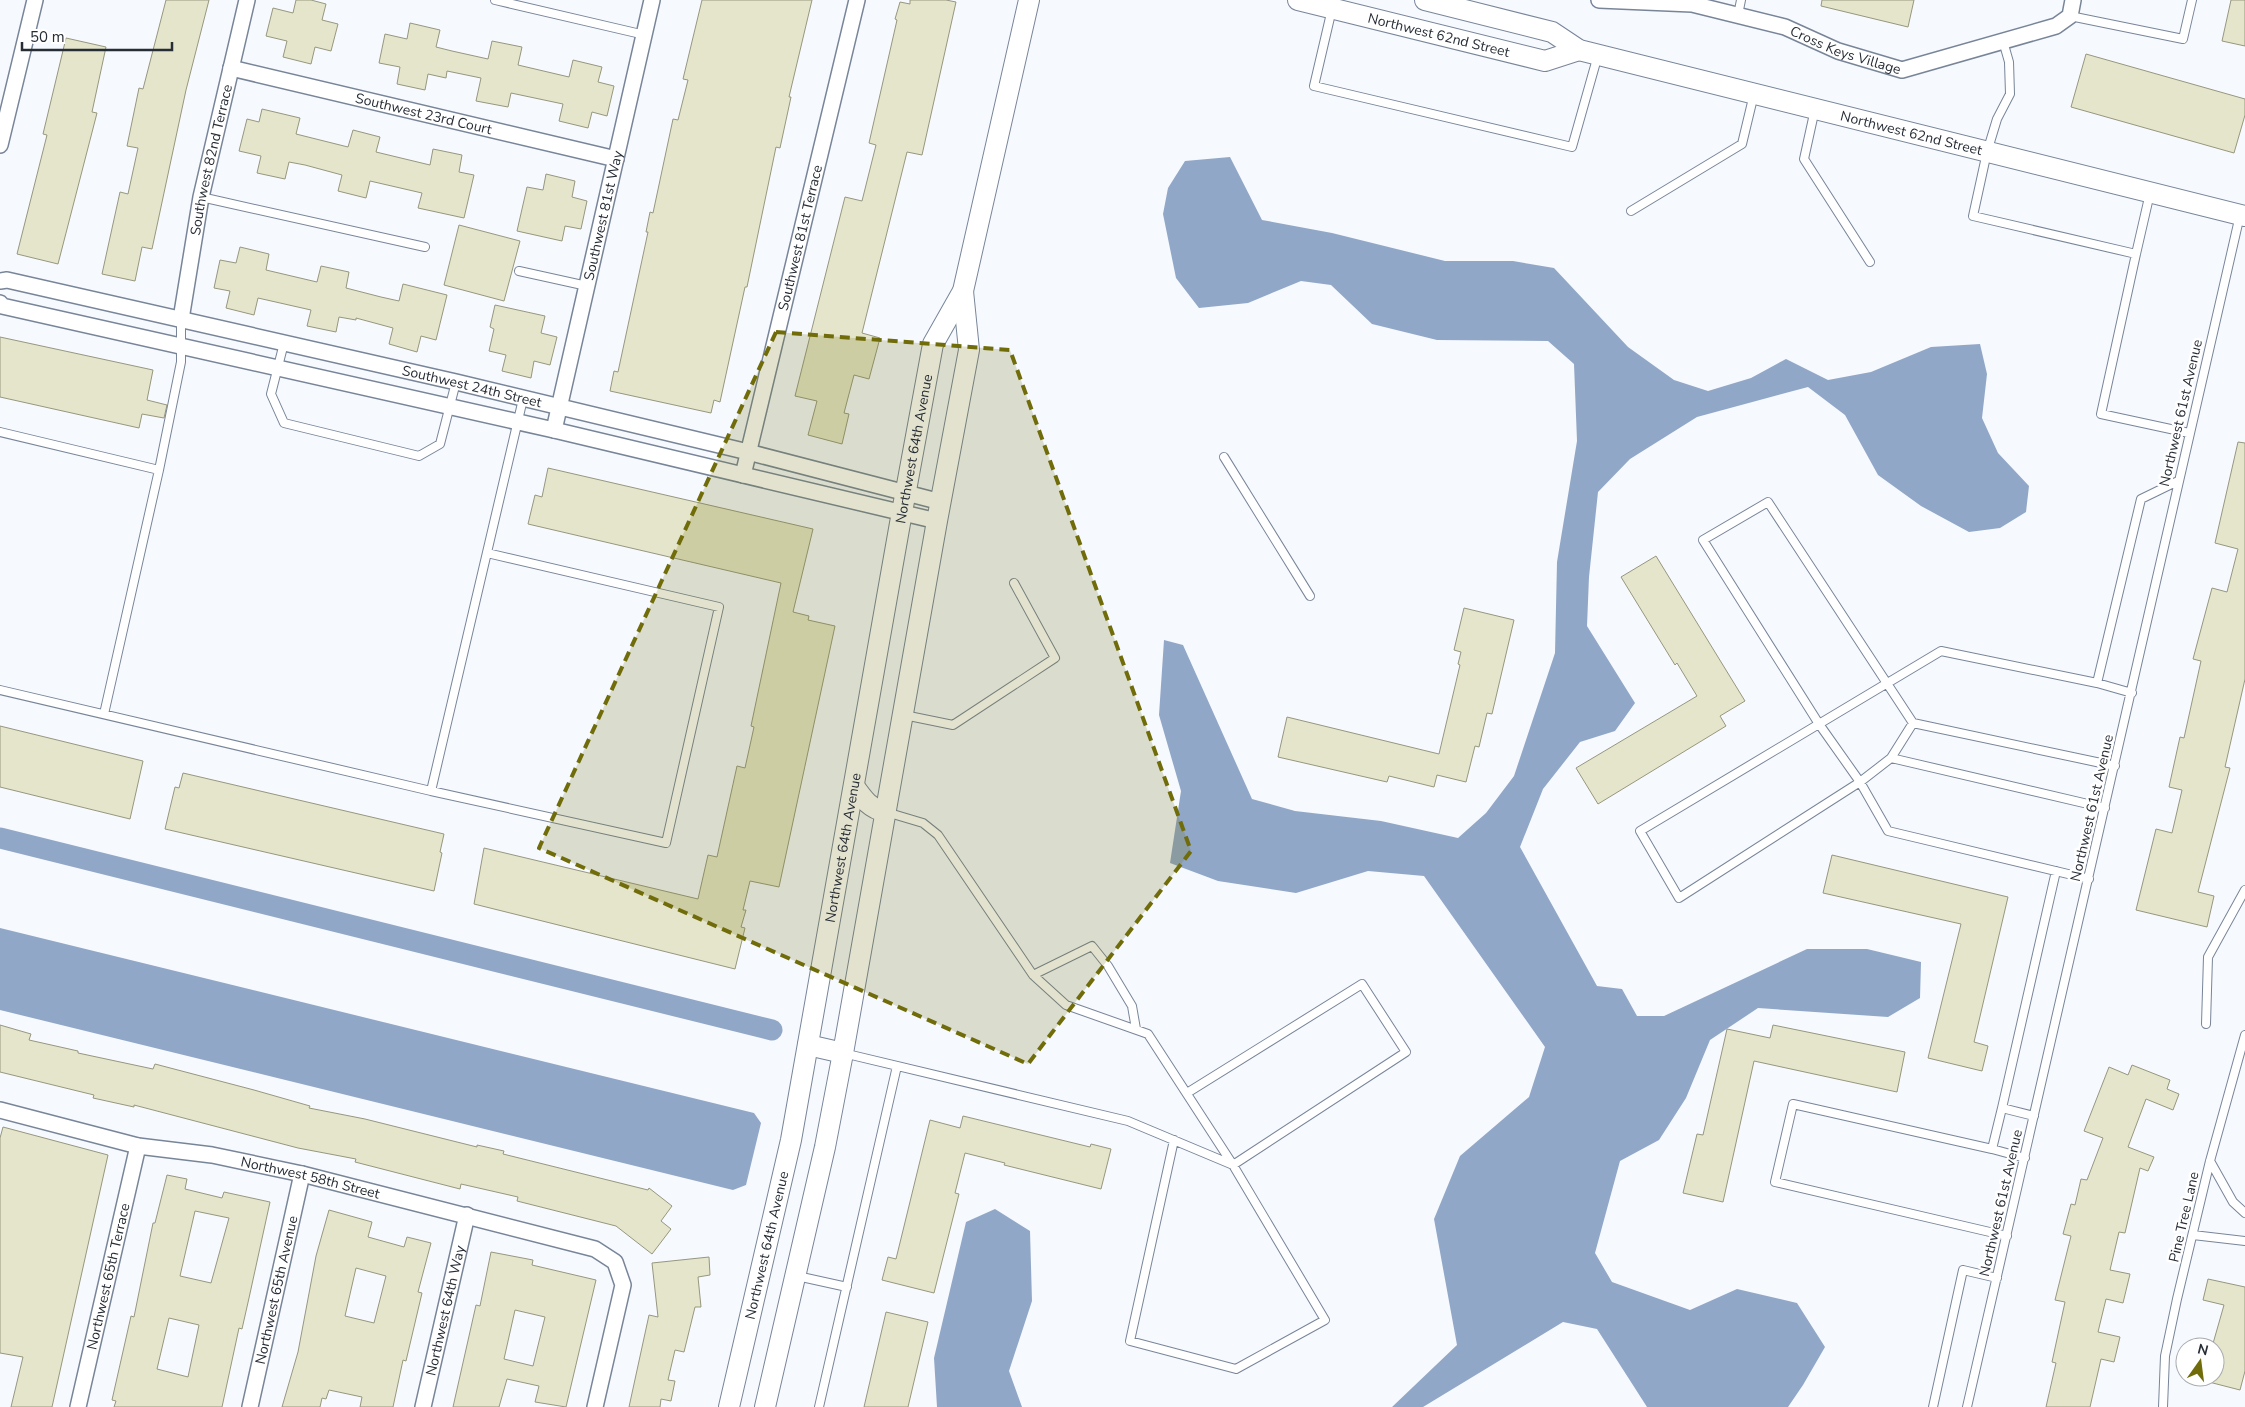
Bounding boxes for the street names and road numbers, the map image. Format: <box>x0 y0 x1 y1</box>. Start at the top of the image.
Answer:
street label: Northwest 62nd Street <box>1366 8 1512 61</box>
street label: Cross Keys Village <box>1787 21 1903 79</box>
street label: Southwest 82nd Terrace <box>185 83 236 237</box>
street label: Southwest 23rd Court <box>353 88 494 139</box>
street label: Northwest 62nd Street <box>1839 106 1984 160</box>
street label: Southwest 81st Way <box>579 148 627 282</box>
street label: Southwest 81st Terrace <box>773 163 827 313</box>
street label: Northwest 61st Avenue <box>2155 338 2207 488</box>
street label: Southwest 24th Street <box>400 361 544 412</box>
street label: Northwest 64th Avenue <box>891 373 937 525</box>
street label: Northwest 61st Avenue <box>2066 733 2118 883</box>
street label: Northwest 64th Avenue <box>820 771 865 924</box>
street label: Northwest 61st Avenue <box>1975 1128 2027 1278</box>
street label: Northwest 58th Street <box>239 1152 382 1203</box>
street label: Northwest 64th Avenue <box>740 1169 793 1321</box>
street label: Pine Tree Lane <box>2164 1170 2204 1264</box>
street label: Northwest 65th Terrace <box>82 1201 134 1352</box>
street label: Northwest 65th Avenue <box>250 1214 302 1366</box>
street label: Northwest 64th Way <box>421 1243 469 1378</box>

